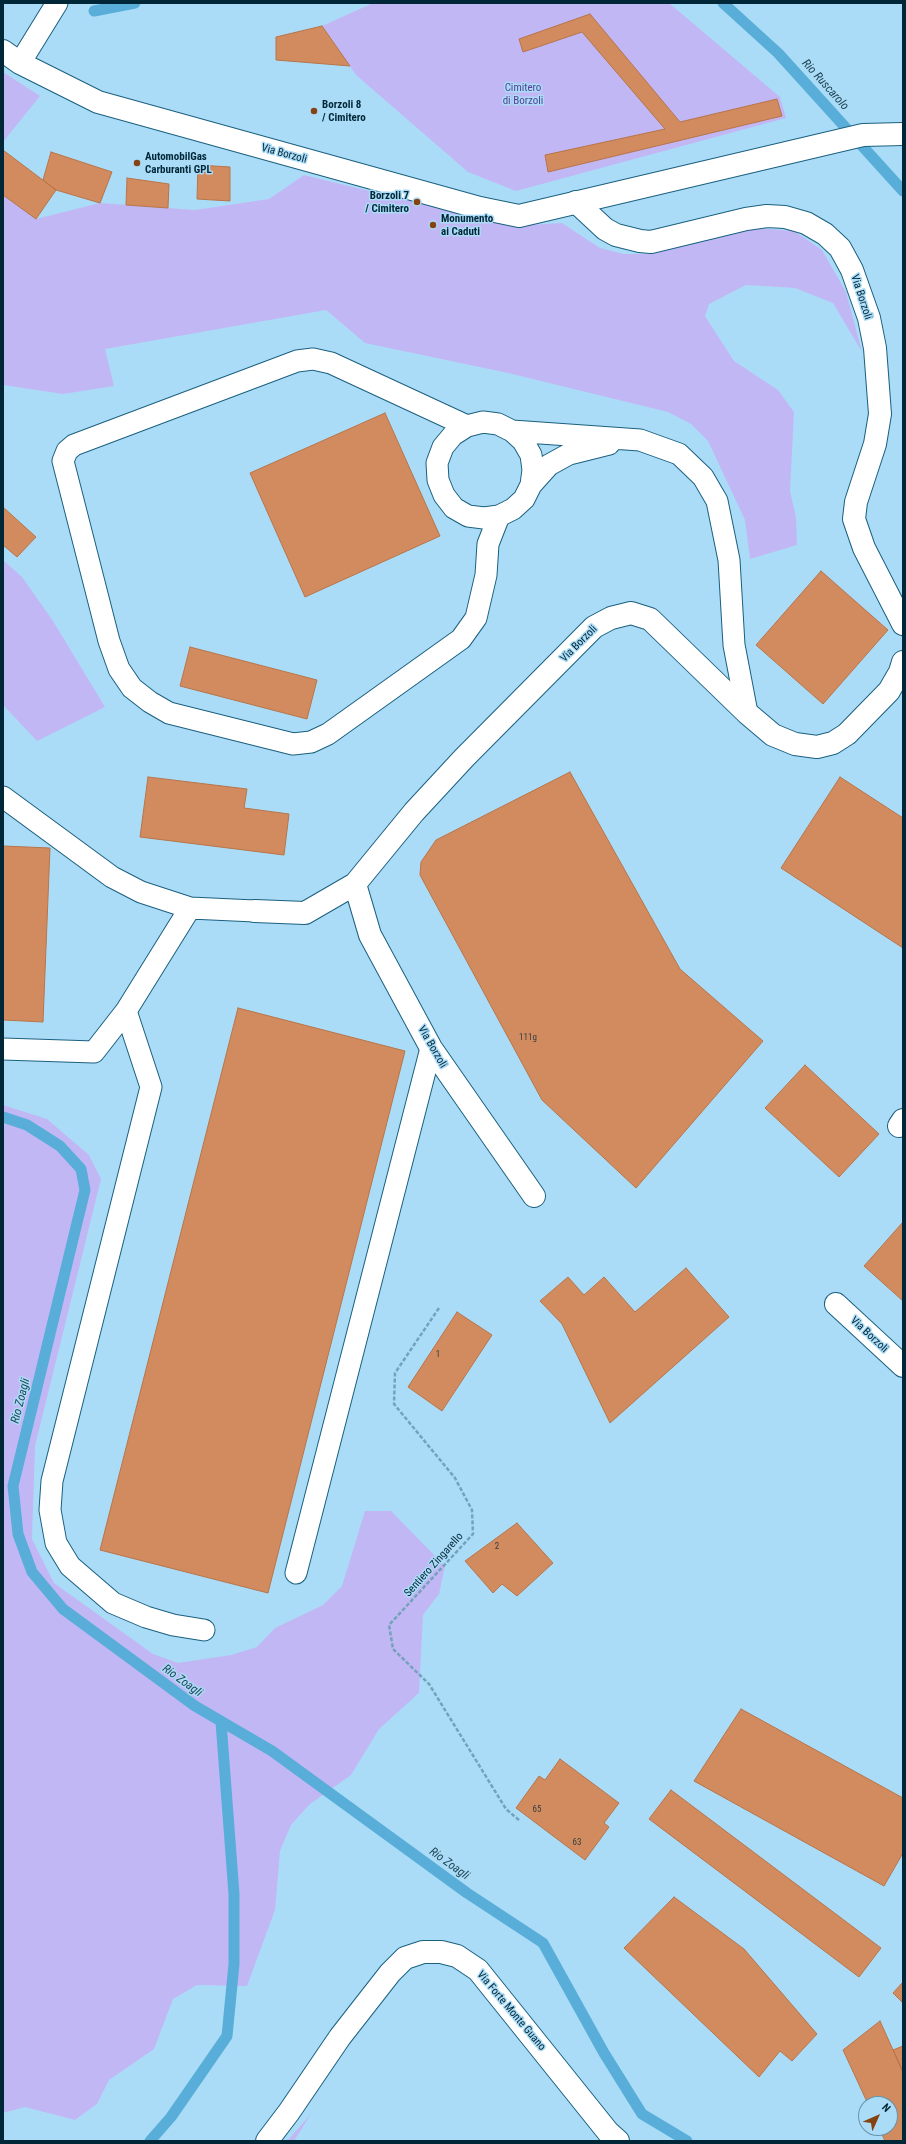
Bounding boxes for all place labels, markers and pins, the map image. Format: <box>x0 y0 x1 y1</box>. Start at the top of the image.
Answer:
place label: Borzoli 8 / Cimitero <box>322 98 366 124</box>
marker: Borzoli 8 / Cimitero <box>309 106 319 116</box>
place label: AutomobilGas Carburanti GPL <box>145 150 212 176</box>
marker: AutomobilGas Carburanti GPL <box>132 158 142 168</box>
place label: Borzoli 7 / Cimitero <box>365 189 409 215</box>
marker: Borzoli 7 / Cimitero <box>412 197 422 207</box>
place label: Monumento ai Caduti <box>441 212 493 238</box>
marker: Monumento ai Caduti <box>428 220 438 230</box>

